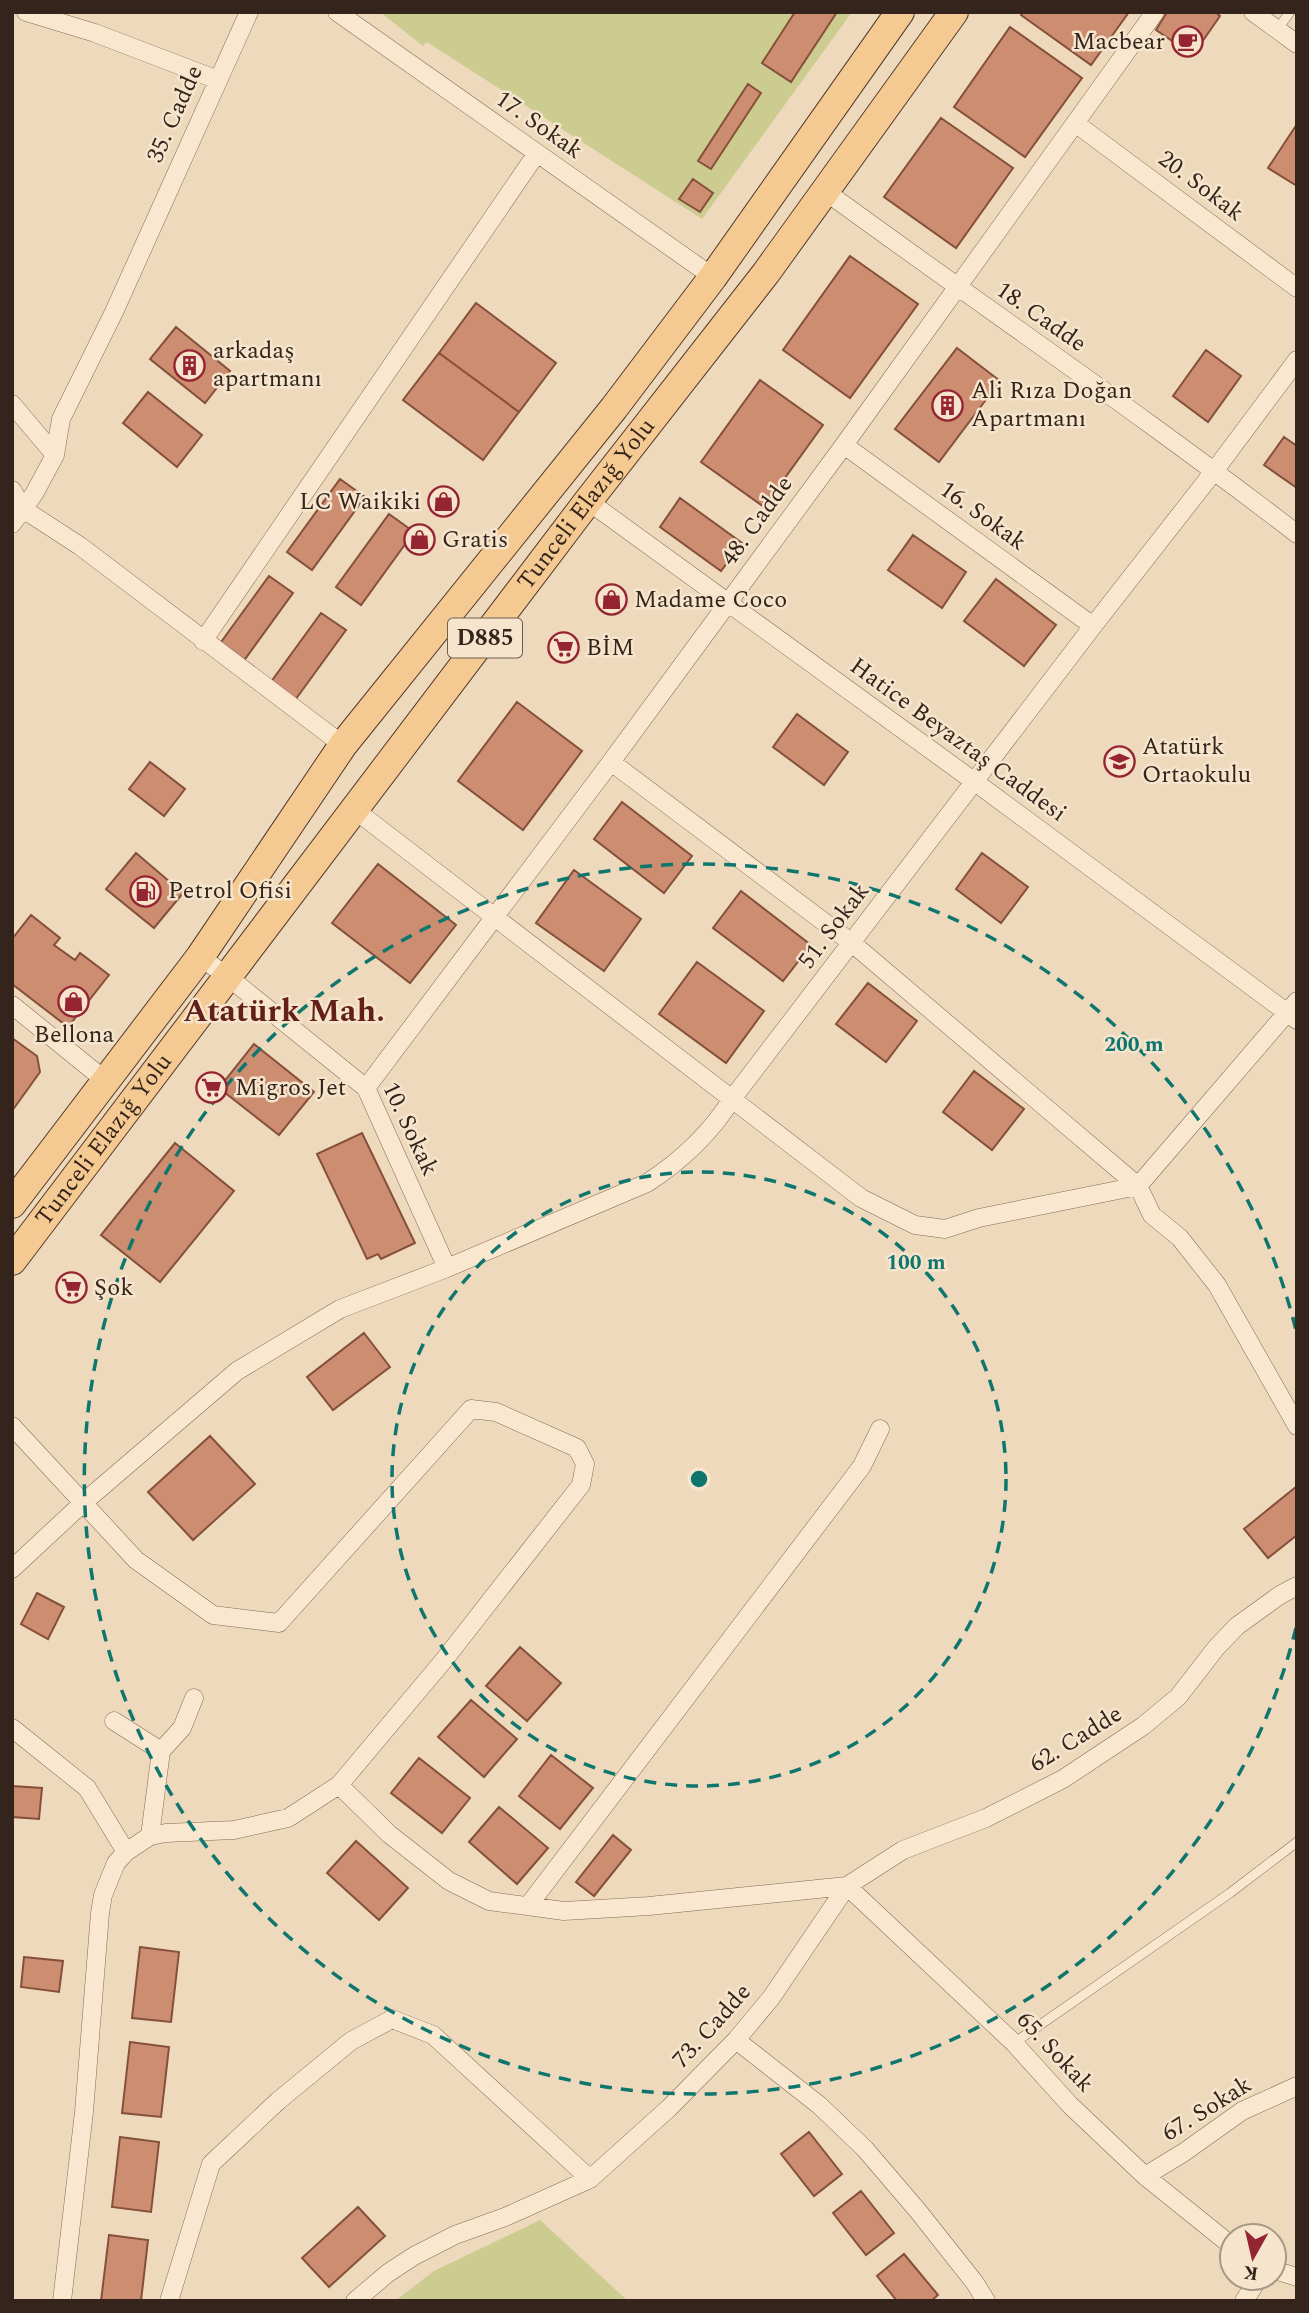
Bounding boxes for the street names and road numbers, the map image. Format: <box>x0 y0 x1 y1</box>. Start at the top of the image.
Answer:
street label: 35. Cadde <box>137 59 213 169</box>
street label: 17. Sokak <box>488 82 590 168</box>
street label: 20. Sokak <box>1150 141 1252 231</box>
street label: 18. Cadde <box>988 273 1094 361</box>
street label: Tunceli Elazığ Yolu <box>508 411 664 598</box>
street label: 48. Cadde <box>712 469 802 573</box>
street label: 16. Sokak <box>932 472 1034 560</box>
road number: D885 <box>448 618 522 658</box>
street label: Hatice Beyaztaş Caddesi <box>842 649 1074 831</box>
street label: 51. Sokak <box>789 875 879 977</box>
street label: Tunceli Elazığ Yolu <box>26 1046 181 1234</box>
street label: 10. Sokak <box>373 1076 447 1182</box>
street label: 62. Cadde <box>1023 1696 1129 1782</box>
street label: 73. Cadde <box>664 1975 760 2077</box>
street label: 65. Sokak <box>1008 2003 1102 2101</box>
street label: 67. Sokak <box>1155 2067 1259 2151</box>

